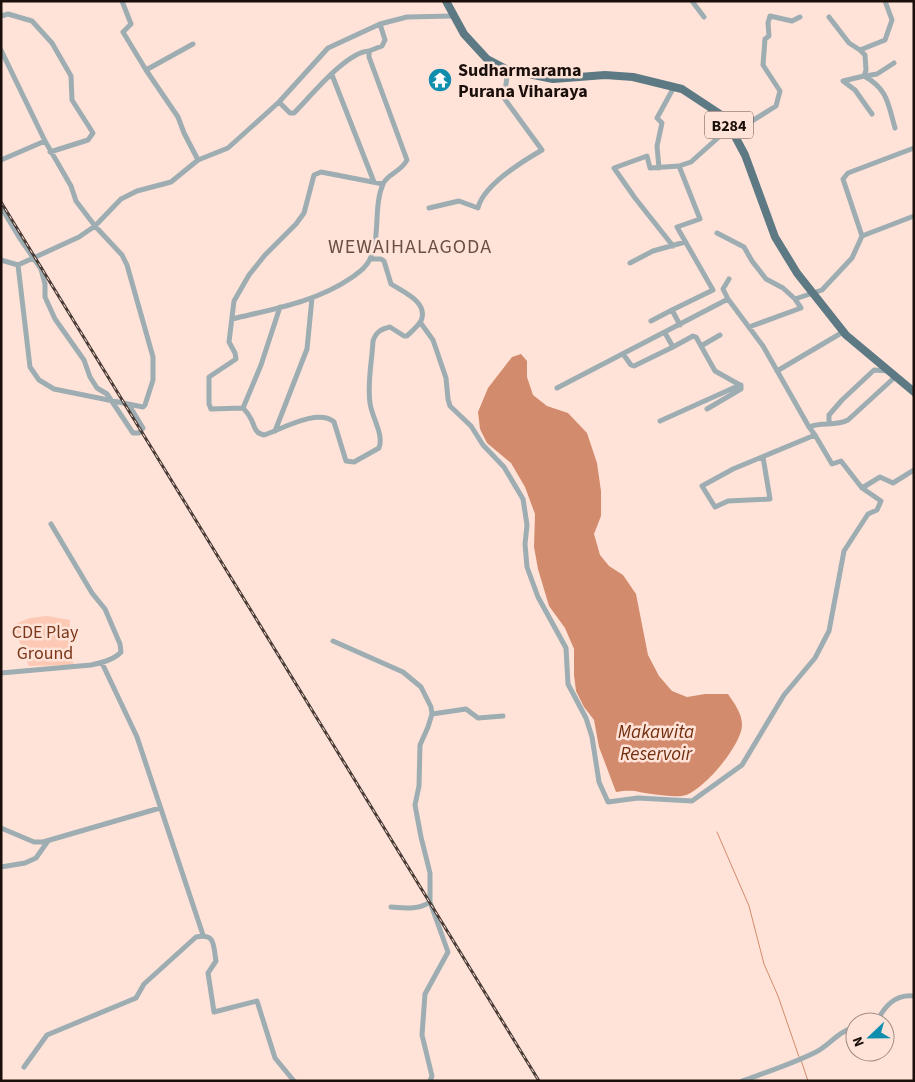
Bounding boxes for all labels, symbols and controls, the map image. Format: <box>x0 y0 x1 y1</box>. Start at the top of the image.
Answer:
place label: Sudharmarama Purana Viharaya <box>458 58 588 104</box>
temple icon: Sudharmarama Purana Viharaya <box>427 67 453 93</box>
road number: B284 <box>705 112 753 138</box>
district label: WEWAIHALAGODA <box>328 233 492 261</box>
park label: CDE Play Ground <box>12 620 79 666</box>
water label: Makawita Reservoir <box>618 719 694 768</box>
north arrow <box>845 1012 895 1062</box>
text: N <box>848 1033 870 1050</box>

